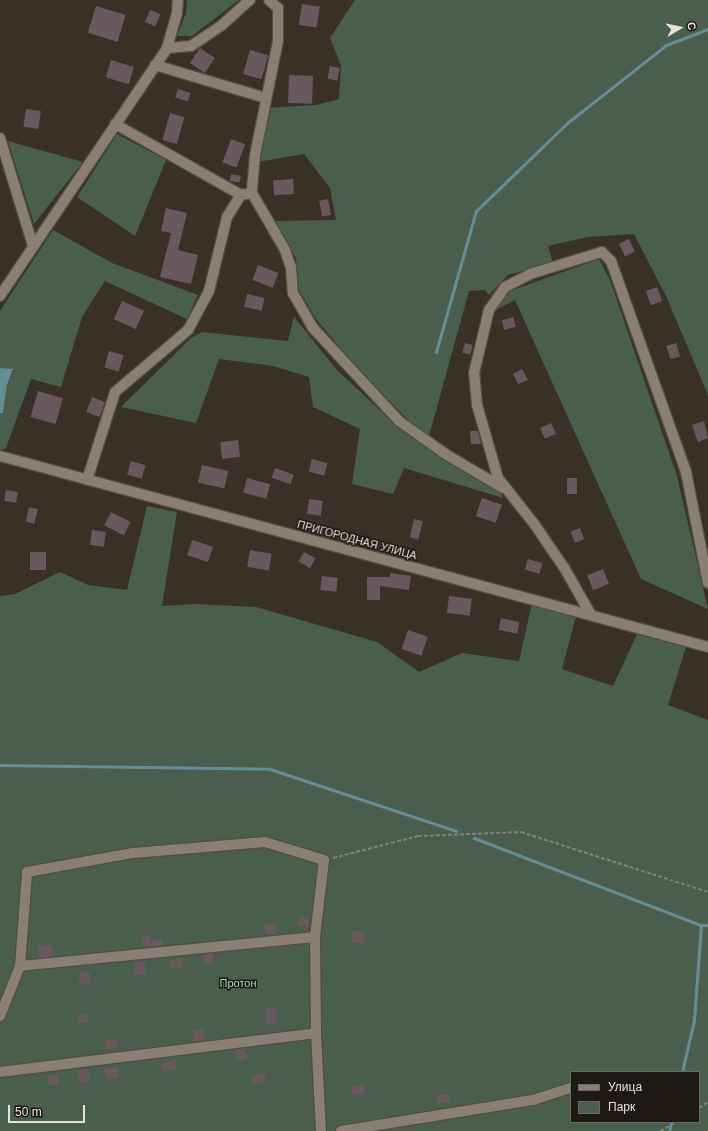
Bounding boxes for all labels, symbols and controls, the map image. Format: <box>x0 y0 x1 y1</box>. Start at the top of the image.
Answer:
north arrow <box>660 8 700 48</box>
text: С <box>685 21 698 31</box>
street label: ПРИГОРОДНАЯ УЛИЦА <box>296 518 418 562</box>
park label: Протон <box>219 976 257 990</box>
legend <box>570 1071 700 1123</box>
text: Улица <box>608 1080 642 1094</box>
scale bar <box>10 1097 87 1123</box>
text: Парк <box>608 1100 635 1114</box>
text: 50 m <box>15 1105 42 1119</box>

